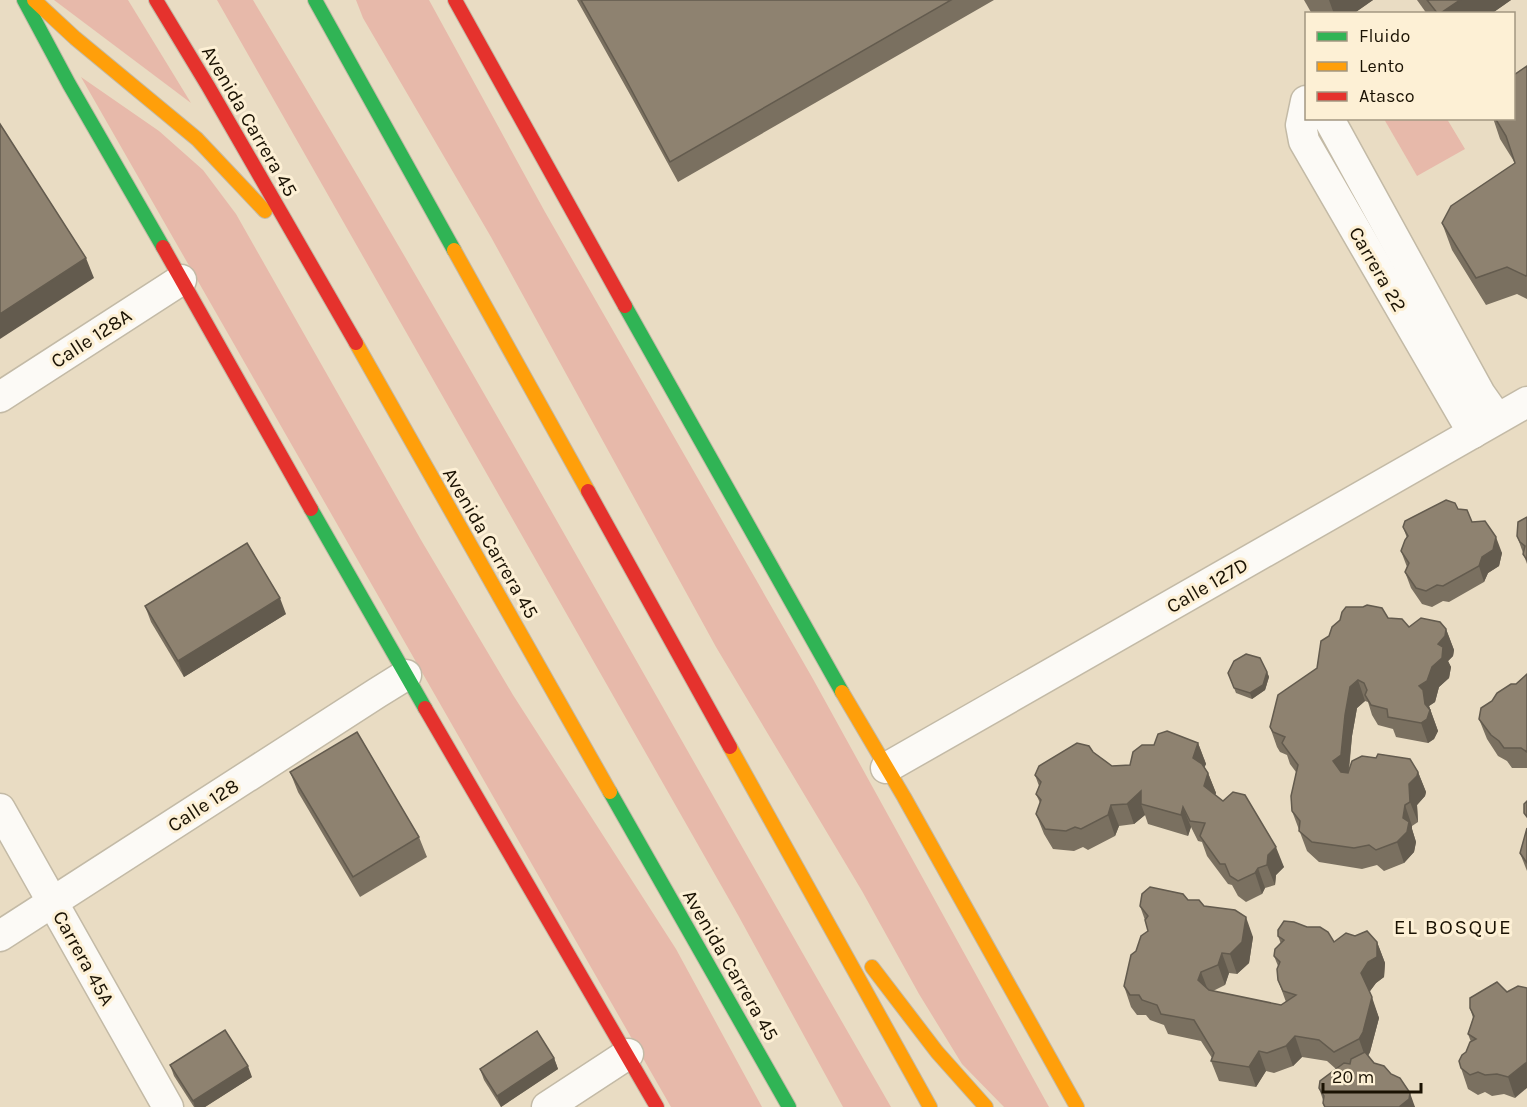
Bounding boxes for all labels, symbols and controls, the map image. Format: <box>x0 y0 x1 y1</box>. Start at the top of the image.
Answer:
legend <box>1305 12 1515 120</box>
text: Fluido <box>1359 25 1410 47</box>
street label: Avenida Carrera 45 <box>197 42 302 201</box>
text: Lento <box>1359 55 1404 77</box>
text: Atasco <box>1359 85 1415 107</box>
street label: Carrera 22 <box>1344 223 1411 316</box>
street label: Calle 128A <box>47 304 136 373</box>
street label: Avenida Carrera 45 <box>438 464 543 623</box>
street label: Calle 127D <box>1162 553 1252 618</box>
street label: Calle 128 <box>163 774 243 837</box>
street label: Avenida Carrera 45 <box>678 886 783 1045</box>
street label: Carrera 45A <box>48 907 119 1010</box>
district label: EL BOSQUE <box>1394 915 1512 939</box>
scale bar <box>1323 1056 1420 1094</box>
text: 20 m <box>1332 1066 1374 1088</box>

